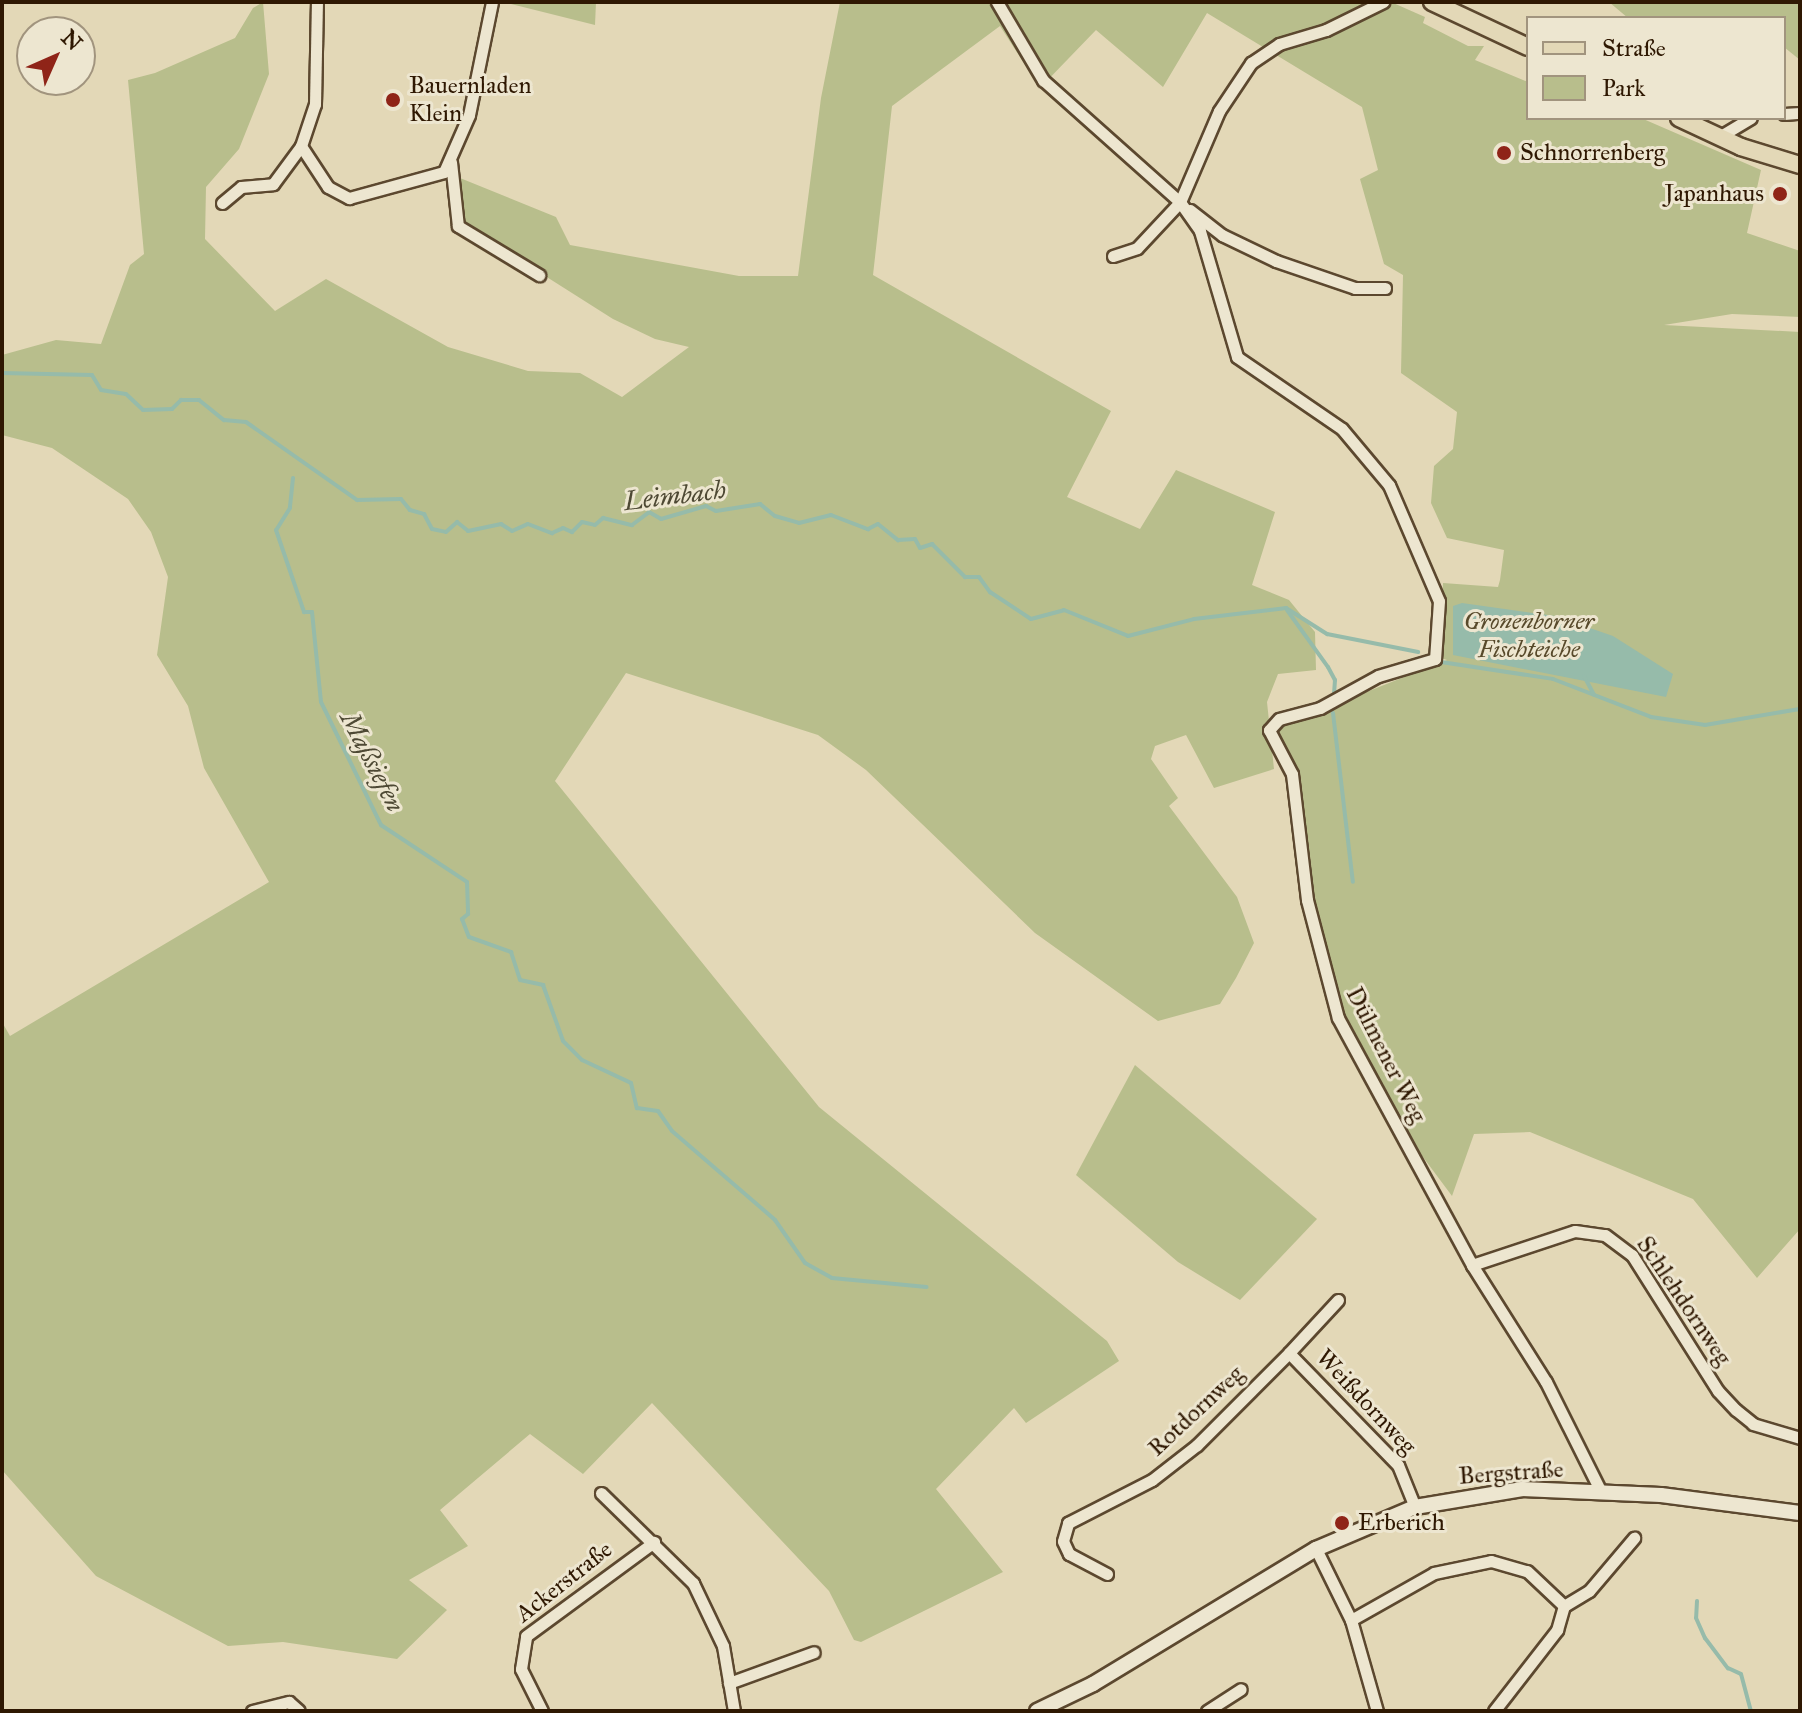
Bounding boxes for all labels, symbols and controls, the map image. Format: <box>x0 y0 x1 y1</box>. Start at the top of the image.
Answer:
north arrow <box>16 16 96 96</box>
legend <box>1526 16 1786 120</box>
text: N <box>56 24 88 56</box>
text: Straße <box>1602 33 1666 63</box>
place label: Bauernladen Klein <box>409 72 531 128</box>
text: Park <box>1602 73 1645 103</box>
marker: Bauernladen Klein <box>384 91 402 109</box>
place label: Schnorrenberg <box>1520 139 1665 167</box>
marker: Schnorrenberg <box>1495 144 1513 162</box>
place label: Japanhaus <box>1665 180 1764 208</box>
marker: Japanhaus <box>1771 185 1789 203</box>
water label: Leimbach <box>622 474 728 518</box>
park label: Gronenborner Fischteiche <box>1464 608 1594 664</box>
water label: Maßsiefen <box>333 707 411 817</box>
street label: Dülmener Weg <box>1339 982 1433 1128</box>
street label: Schlehdornweg <box>1630 1231 1738 1371</box>
street label: Weißdornweg <box>1310 1343 1422 1461</box>
street label: Rotdornweg <box>1142 1360 1250 1462</box>
street label: Bergstraße <box>1458 1455 1564 1491</box>
place label: Erberich <box>1358 1509 1445 1537</box>
marker: Erberich <box>1333 1514 1351 1532</box>
street label: Ackerstraße <box>510 1535 618 1629</box>

